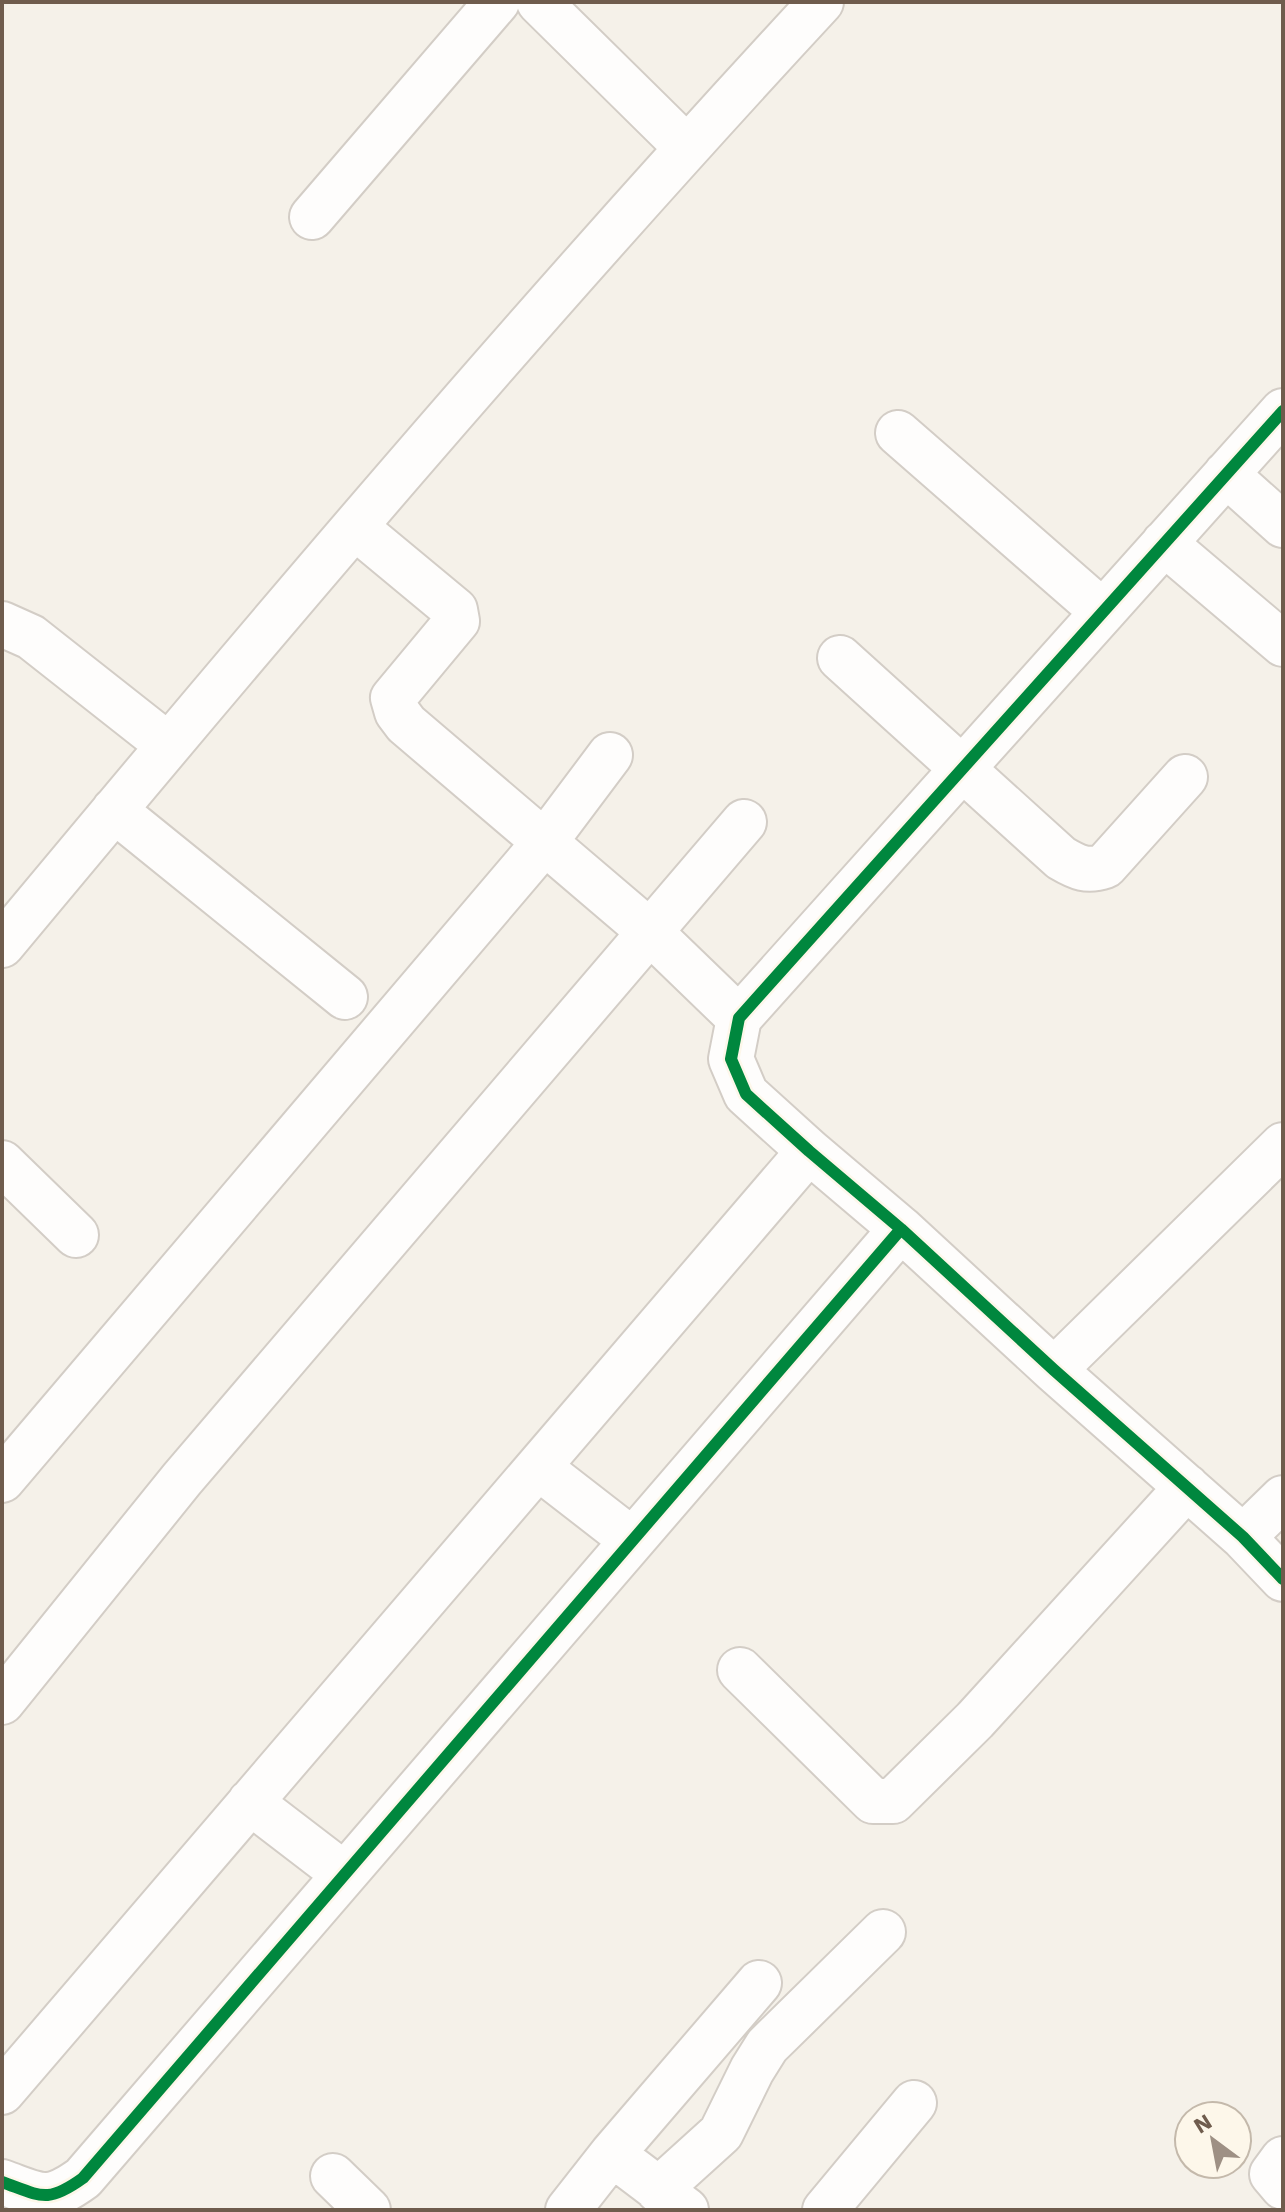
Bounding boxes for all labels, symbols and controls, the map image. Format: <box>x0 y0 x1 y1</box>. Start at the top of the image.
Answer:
north arrow <box>1173 2100 1253 2180</box>
text: N <box>1189 2109 1216 2138</box>

